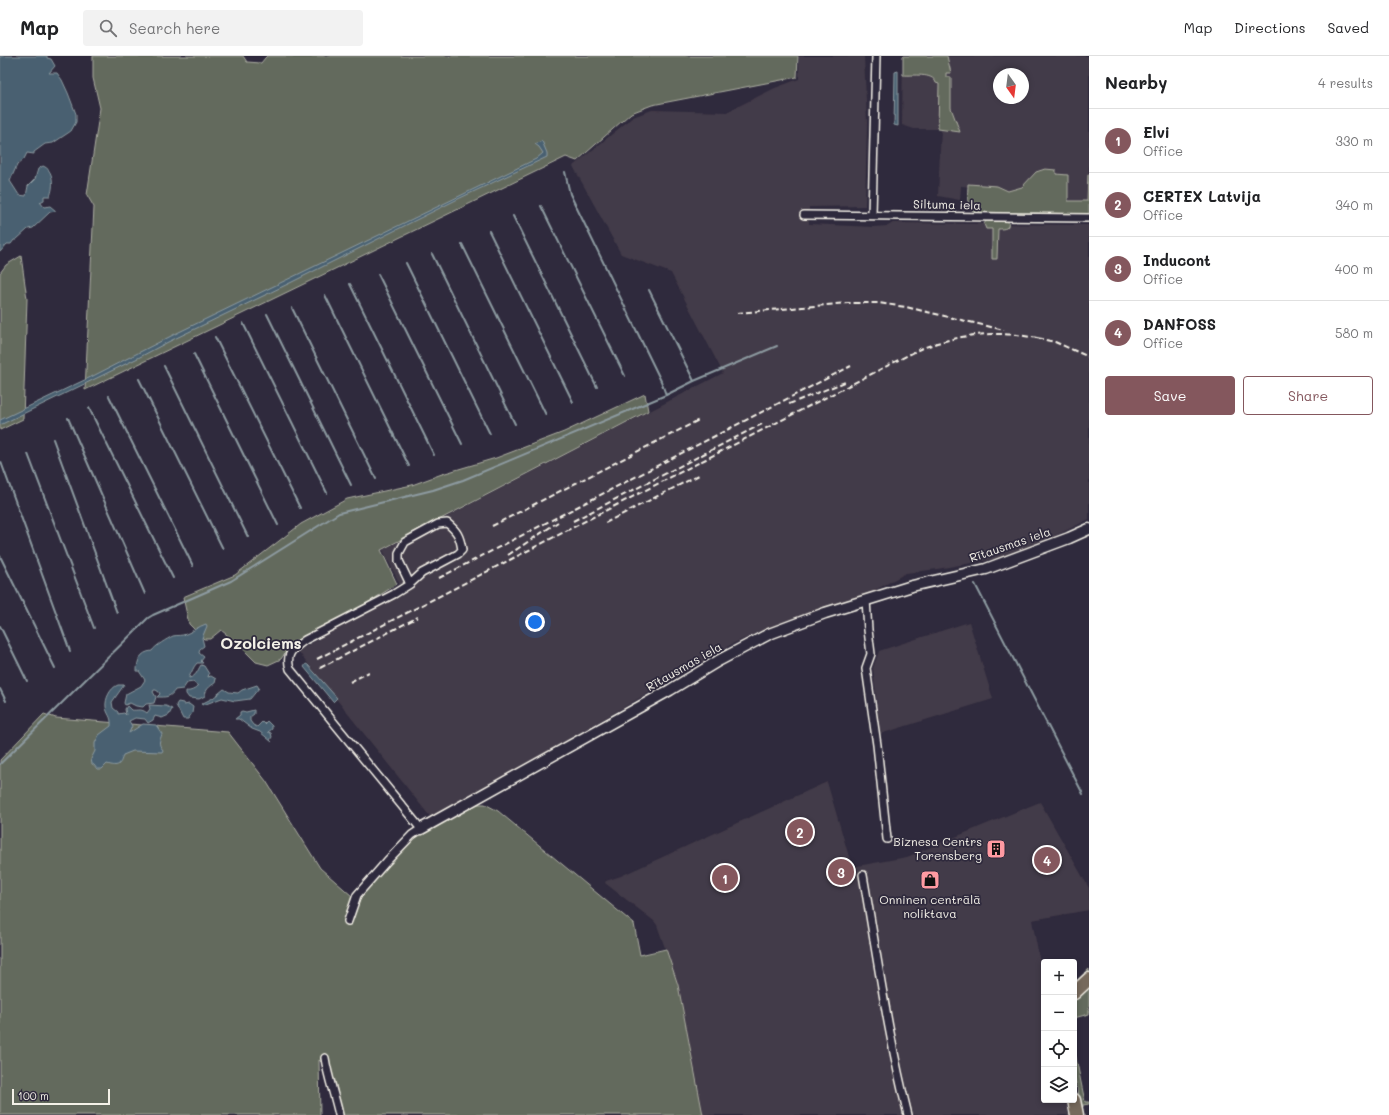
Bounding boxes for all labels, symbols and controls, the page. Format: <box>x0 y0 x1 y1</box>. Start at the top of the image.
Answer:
search box <box>83 10 363 46</box>
text: Map <box>20 15 59 40</box>
icon: search <box>97 17 119 39</box>
text: Search here <box>129 18 220 38</box>
text: Map <box>1184 18 1212 37</box>
text: Directions <box>1234 18 1305 37</box>
text: Saved <box>1327 18 1369 37</box>
north arrow <box>993 68 1029 104</box>
text: Nearby <box>1105 71 1167 93</box>
text: 4 results <box>1318 74 1373 91</box>
text: Elvi <box>1143 122 1170 142</box>
text: 1 <box>1115 132 1121 149</box>
text: 330 m <box>1335 132 1373 149</box>
text: Office <box>1143 142 1183 159</box>
text: CERTEX Latvija <box>1143 186 1261 206</box>
street label: Siltuma iela <box>913 195 981 213</box>
text: 2 <box>1114 196 1122 213</box>
text: 340 m <box>1335 196 1373 213</box>
text: Office <box>1143 206 1183 223</box>
text: Inducont <box>1143 250 1211 270</box>
text: 3 <box>1114 260 1122 277</box>
text: 400 m <box>1335 260 1373 277</box>
text: Office <box>1143 270 1183 287</box>
text: DANFOSS <box>1143 314 1216 334</box>
text: 4 <box>1114 324 1122 341</box>
text: 580 m <box>1335 324 1373 341</box>
text: Office <box>1143 334 1183 351</box>
button: Save <box>1105 376 1235 415</box>
button: Share <box>1243 376 1373 415</box>
street label: Rītausmas iela <box>967 523 1052 565</box>
your location <box>525 612 545 632</box>
district label: Ozolciems <box>220 632 302 653</box>
street label: Rītausmas iela <box>643 638 724 694</box>
pin: 2 <box>787 817 813 847</box>
place label: Biznesa Centrs Torensberg <box>893 833 982 863</box>
building icon: Biznesa Centrs Torensberg <box>985 838 1007 860</box>
pin: 4 <box>1034 845 1060 875</box>
pin: 3 <box>828 857 854 887</box>
pin: 1 <box>712 863 738 893</box>
shop icon: Onninen centrālā noliktava <box>919 869 941 891</box>
place label: Onninen centrālā noliktava <box>879 891 981 921</box>
map controls <box>1041 959 1077 1103</box>
button: + <box>1041 959 1077 995</box>
button: − <box>1041 995 1077 1031</box>
button: locate <box>1041 1031 1077 1067</box>
button: layers <box>1041 1067 1077 1103</box>
scale bar <box>12 1087 110 1106</box>
text: 100 m <box>18 1088 49 1103</box>

